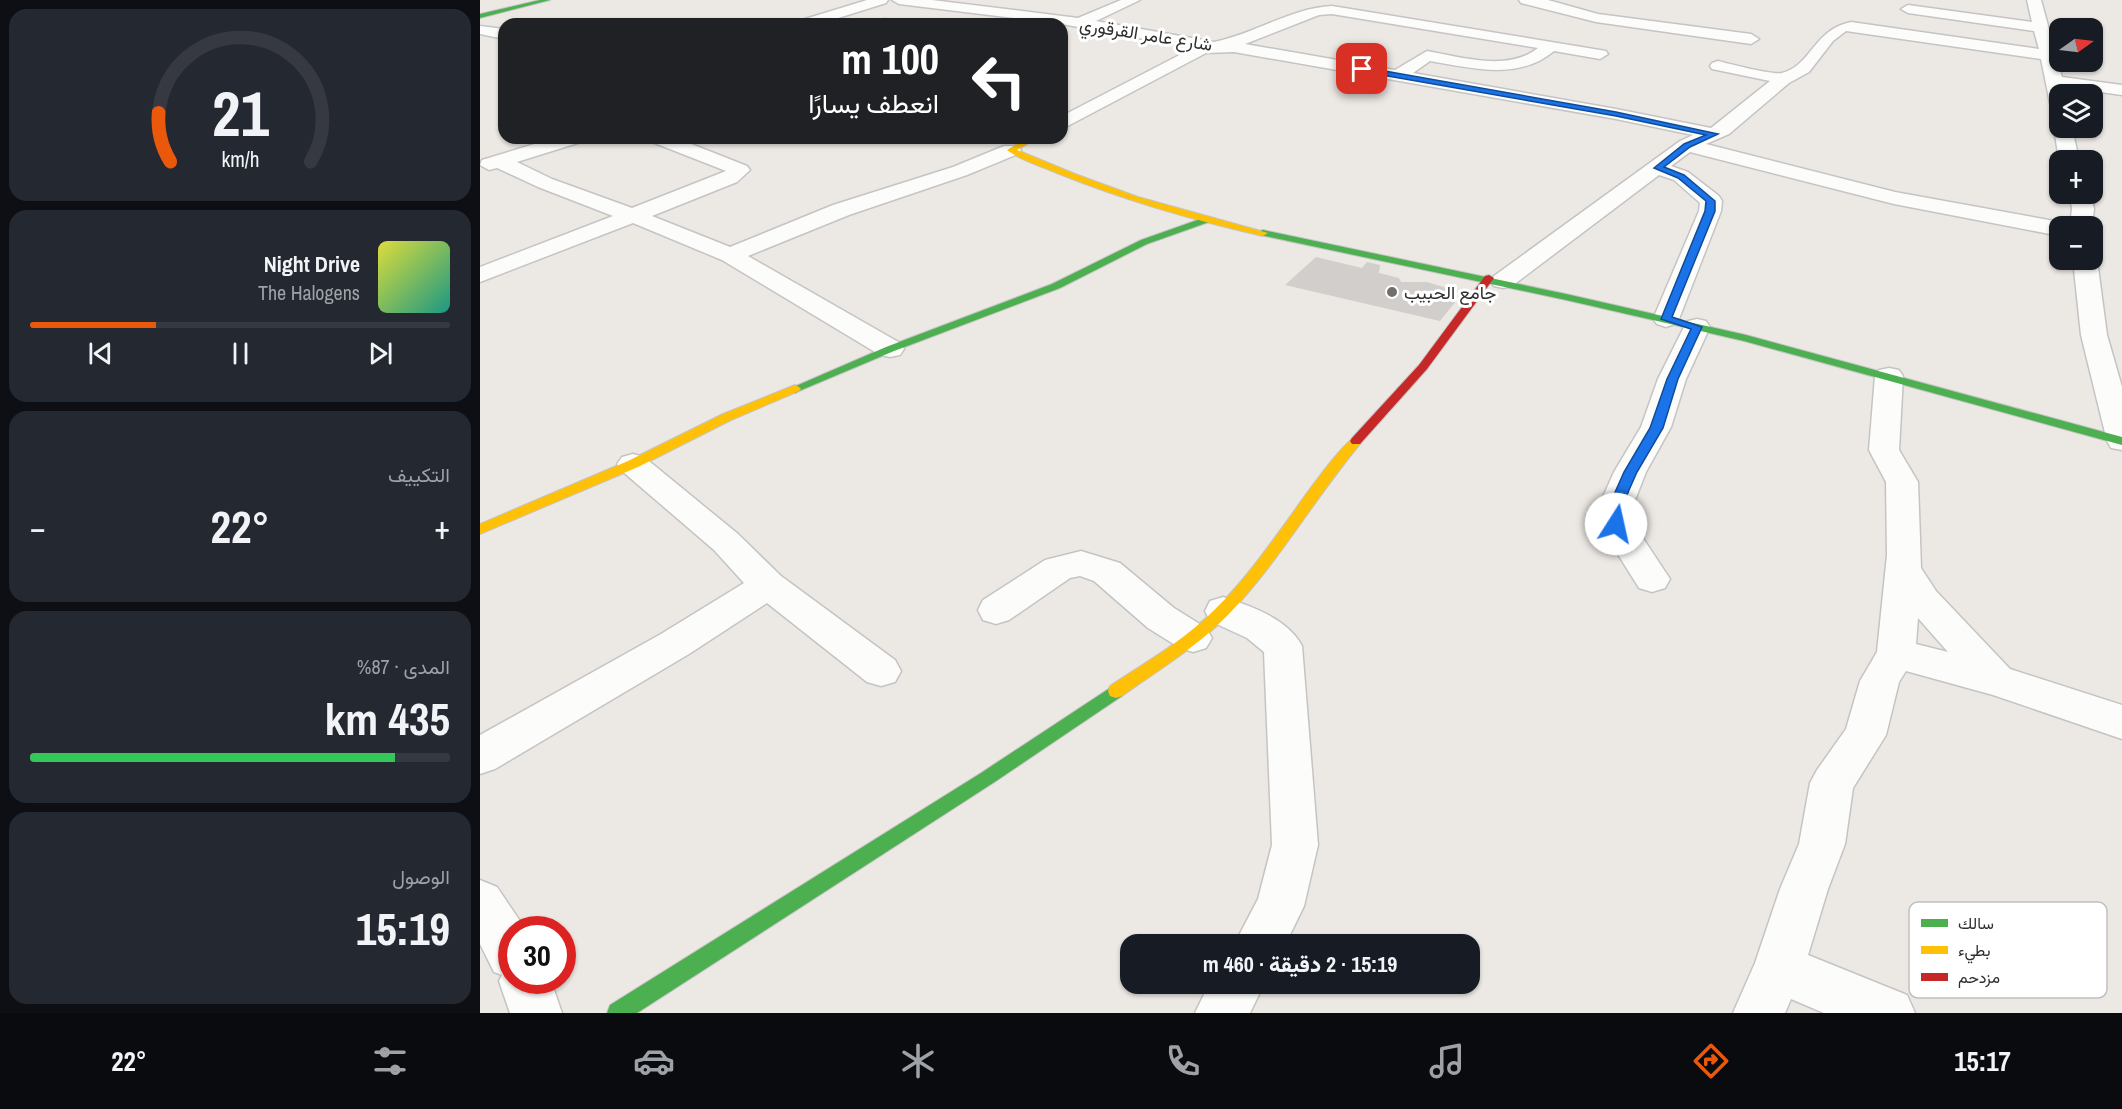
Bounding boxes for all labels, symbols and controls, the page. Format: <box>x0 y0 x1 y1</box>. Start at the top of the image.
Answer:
street label: شارع عامر القرقوري <box>1077 11 1214 60</box>
north arrow <box>2049 18 2103 72</box>
map controls <box>2049 18 2103 270</box>
text: 100 m <box>841 31 939 87</box>
icon: left <box>960 42 1038 120</box>
pin <box>1336 43 1387 94</box>
icon: arrive <box>1345 52 1378 85</box>
text: 21 <box>212 71 269 155</box>
button: layers <box>2049 84 2103 138</box>
text: انعطف يسارًا <box>808 85 939 121</box>
text: km/h <box>221 145 259 174</box>
button: + <box>2049 150 2103 204</box>
button: − <box>2049 216 2103 270</box>
text: Night Drive <box>264 249 360 279</box>
text: The Halogens <box>258 279 360 306</box>
place label: جامع الحبيب <box>1404 280 1496 305</box>
marker: جامع الحبيب <box>1385 285 1399 299</box>
icon: previous <box>84 337 117 370</box>
icon: pause <box>224 337 257 370</box>
icon: next <box>364 337 397 370</box>
text: التكييف <box>388 461 450 488</box>
position arrow <box>1584 492 1648 556</box>
text: 22° <box>210 496 270 557</box>
text: − <box>30 505 46 549</box>
text: + <box>434 505 450 549</box>
text: المدى · 87% <box>357 653 450 680</box>
text: 435 km <box>325 688 450 749</box>
text: الوصول <box>392 863 450 890</box>
text: 15:19 <box>356 898 450 959</box>
legend <box>1909 902 2107 998</box>
text: سالك <box>1958 912 1994 934</box>
speed limit sign: 30 <box>498 916 576 994</box>
text: بطيء <box>1958 939 1990 964</box>
text: 15:19 · 2 دقيقة · 460 m <box>1203 949 1397 979</box>
text: مزدحم <box>1958 966 2000 988</box>
icon: filters <box>369 1040 411 1082</box>
icon: car <box>633 1040 675 1082</box>
icon: climate <box>897 1040 939 1082</box>
icon: phone <box>1162 1040 1204 1082</box>
icon: music <box>1426 1040 1468 1082</box>
icon: directions <box>1690 1040 1732 1082</box>
text: 22° <box>111 1043 147 1079</box>
text: 15:17 <box>1954 1043 2011 1079</box>

